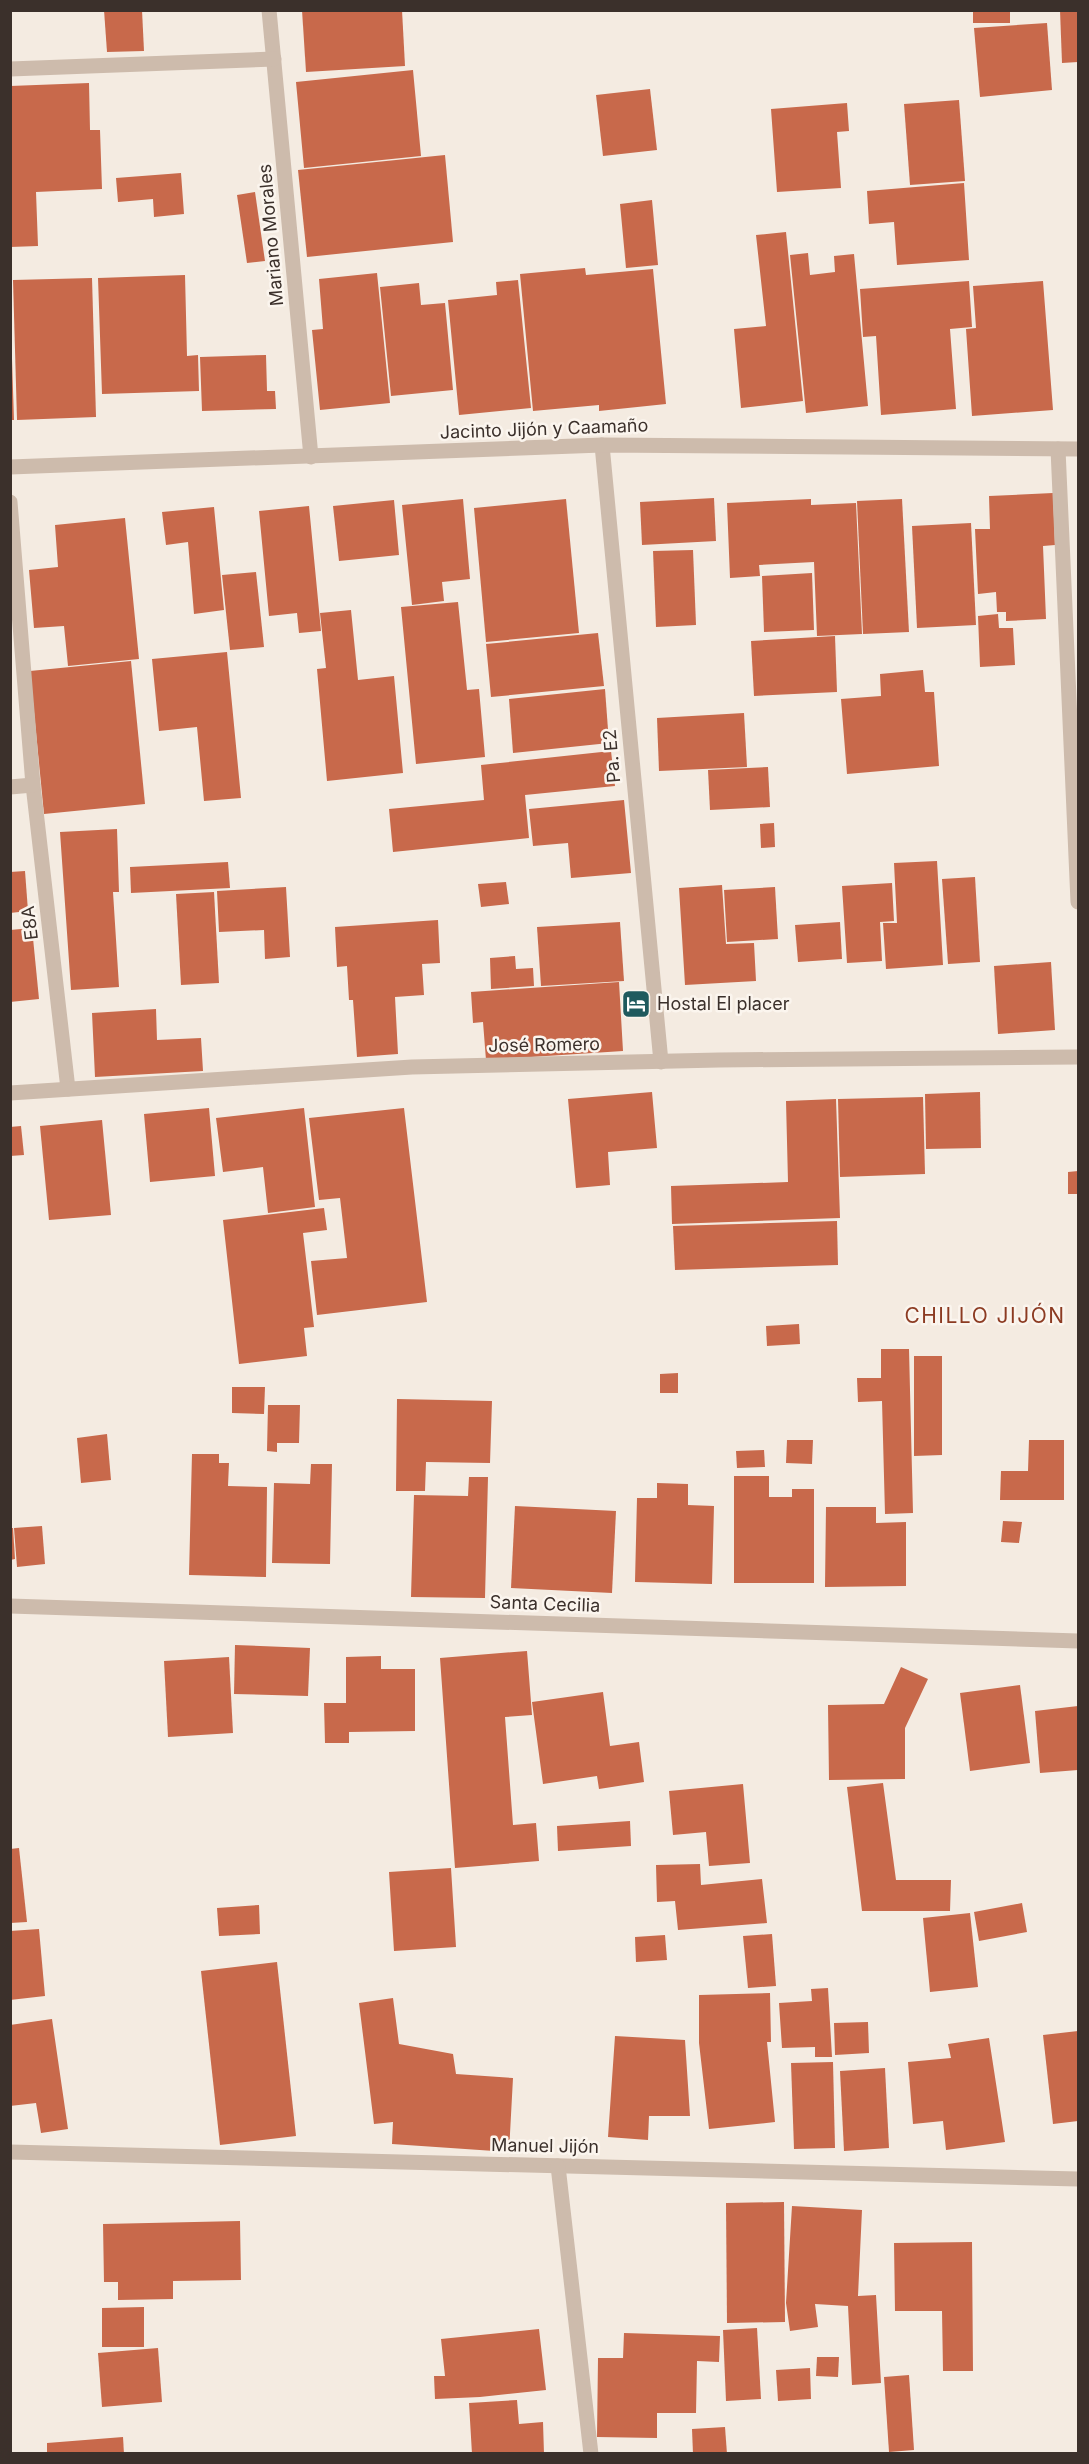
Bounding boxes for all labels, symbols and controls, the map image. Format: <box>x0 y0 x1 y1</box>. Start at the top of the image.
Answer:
street label: Mariano Morales <box>254 163 287 307</box>
street label: Jacinto Jijón y Caamaño <box>439 414 649 443</box>
street label: Pa. E2 <box>599 728 624 784</box>
street label: E8A <box>17 905 42 941</box>
hotel icon: Hostal El placer <box>620 988 652 1020</box>
place label: Hostal El placer <box>657 993 790 1014</box>
street label: José Romero <box>488 1033 600 1056</box>
district label: CHILLO JIJÓN <box>904 1302 1066 1328</box>
street label: Santa Cecilia <box>489 1591 601 1616</box>
street label: Manuel Jijón <box>491 2134 599 2157</box>

